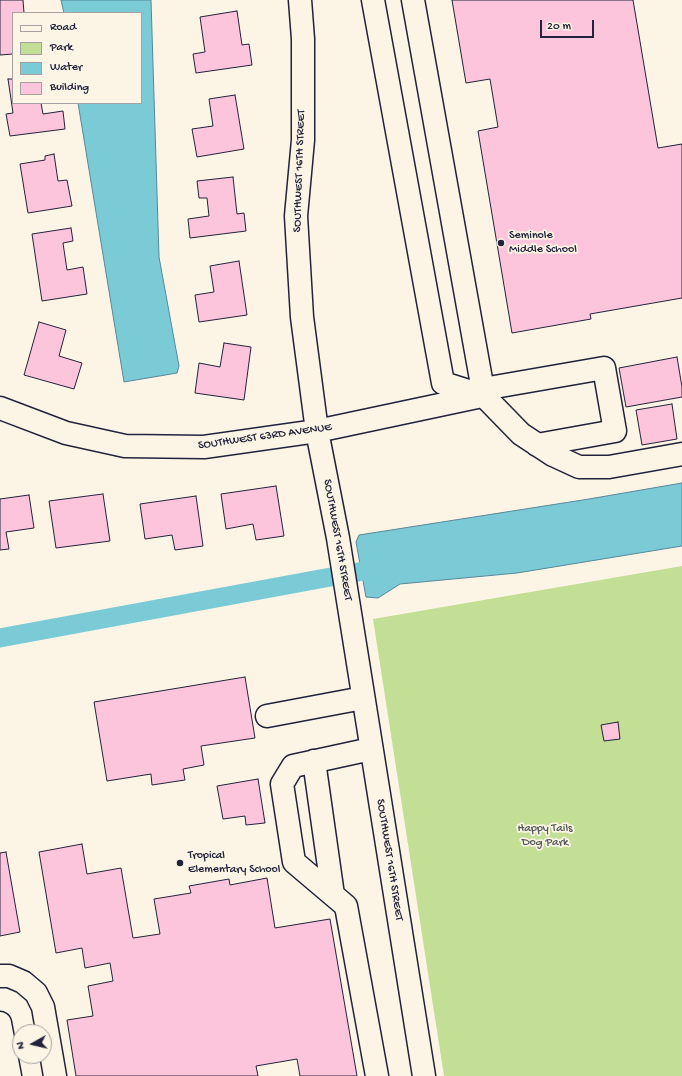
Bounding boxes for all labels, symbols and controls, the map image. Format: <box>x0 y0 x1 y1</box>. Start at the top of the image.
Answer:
legend <box>12 12 142 104</box>
scale bar <box>542 12 596 38</box>
text: 20 m <box>547 20 571 34</box>
text: Road <box>50 21 76 35</box>
text: Park <box>50 41 73 55</box>
text: Water <box>50 61 82 75</box>
text: Building <box>50 81 89 95</box>
street label: SOUTHWEST 16TH STREET <box>291 109 309 233</box>
place label: Seminole Middle School <box>509 229 577 257</box>
marker: Seminole Middle School <box>496 238 506 248</box>
street label: SOUTHWEST 63RD AVENUE <box>197 421 333 453</box>
street label: SOUTHWEST 16TH STREET <box>319 478 355 602</box>
street label: SOUTHWEST 16TH STREET <box>372 798 406 922</box>
park label: Happy Tails Dog Park <box>517 822 573 850</box>
place label: Tropical Elementary School <box>188 849 280 877</box>
marker: Tropical Elementary School <box>175 858 185 868</box>
north arrow <box>12 1024 52 1064</box>
text: N <box>15 1041 28 1050</box>

